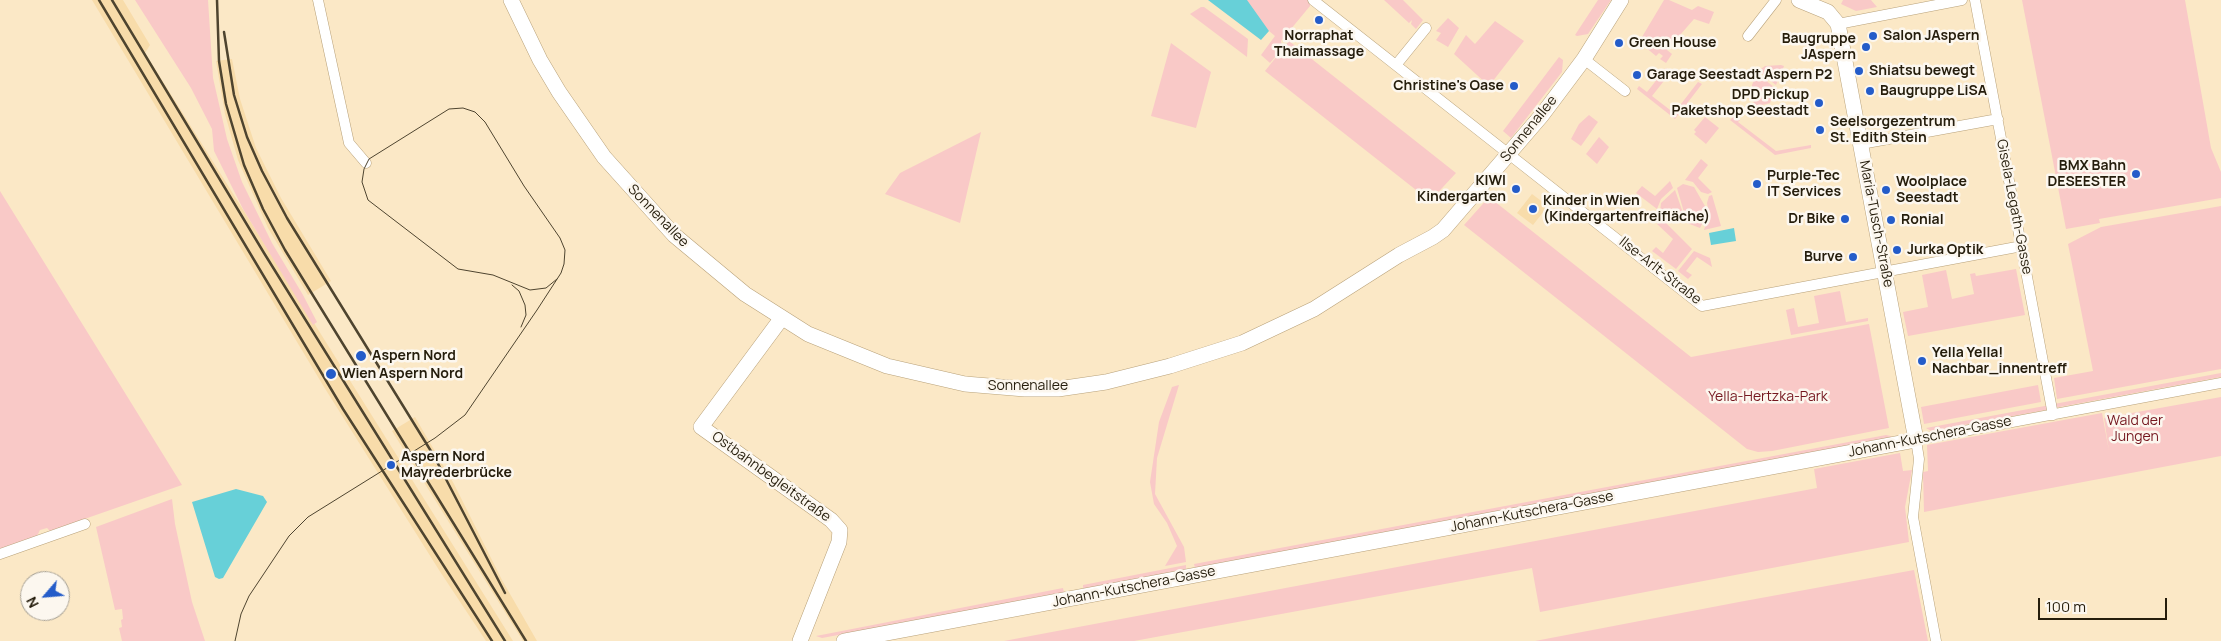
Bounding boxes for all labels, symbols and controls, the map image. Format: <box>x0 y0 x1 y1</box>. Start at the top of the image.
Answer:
marker: Norraphat Thaimassage <box>1313 14 1325 26</box>
place label: Norraphat Thaimassage <box>1274 28 1364 60</box>
place label: Salon JAspern <box>1883 28 1979 44</box>
marker: Salon JAspern <box>1867 30 1879 42</box>
place label: Baugruppe JAspern <box>1782 31 1856 64</box>
place label: Green House <box>1629 35 1716 51</box>
marker: Green House <box>1613 37 1625 49</box>
marker: Baugruppe JAspern <box>1860 41 1872 53</box>
place label: Shiatsu bewegt <box>1869 63 1975 79</box>
marker: Shiatsu bewegt <box>1853 65 1865 77</box>
place label: Garage Seestadt Aspern P2 <box>1647 67 1832 83</box>
marker: Garage Seestadt Aspern P2 <box>1631 69 1643 81</box>
place label: Christine's Oase <box>1393 78 1504 94</box>
marker: Christine's Oase <box>1508 80 1520 92</box>
place label: Baugruppe LiSA <box>1880 83 1987 99</box>
marker: Baugruppe LiSA <box>1864 85 1876 97</box>
place label: DPD Pickup Paketshop Seestadt <box>1671 87 1809 120</box>
street label: Sonnenallee <box>1497 92 1561 166</box>
marker: DPD Pickup Paketshop Seestadt <box>1813 97 1825 109</box>
place label: Seelsorgezentrum St. Edith Stein <box>1830 114 1955 146</box>
marker: Seelsorgezentrum St. Edith Stein <box>1814 124 1826 136</box>
street label: Gisela-Legath-Gasse <box>1993 138 2035 276</box>
place label: BMX Bahn DESEESTER <box>2047 158 2126 190</box>
street label: Maria-Tusch-Straße <box>1855 159 1897 289</box>
place label: Purple-Tec IT Services <box>1767 168 1841 200</box>
marker: BMX Bahn DESEESTER <box>2130 168 2142 180</box>
place label: KIWI Kindergarten <box>1417 173 1506 206</box>
place label: Woolplace Seestadt <box>1896 174 1967 206</box>
marker: Purple-Tec IT Services <box>1751 178 1763 190</box>
street label: Sonnenallee <box>624 181 692 251</box>
marker: KIWI Kindergarten <box>1510 183 1522 195</box>
marker: Woolplace Seestadt <box>1880 184 1892 196</box>
place label: Kinder in Wien (Kindergartenfreifläche) <box>1543 193 1710 226</box>
marker: Kinder in Wien (Kindergartenfreifläche) <box>1527 203 1539 215</box>
place label: Dr Bike <box>1788 211 1835 227</box>
place label: Ronial <box>1901 212 1944 228</box>
marker: Dr Bike <box>1839 213 1851 225</box>
marker: Ronial <box>1885 214 1897 226</box>
street label: Ilse-Arlt-Straße <box>1616 234 1704 308</box>
place label: Jurka Optik <box>1907 242 1983 258</box>
marker: Jurka Optik <box>1891 244 1903 256</box>
place label: Burve <box>1804 249 1843 265</box>
marker: Burve <box>1847 251 1859 263</box>
place label: Yella Yella! Nachbar_innentreff <box>1932 345 2067 378</box>
place label: Aspern Nord <box>372 348 456 364</box>
marker: Aspern Nord <box>354 349 368 363</box>
marker: Yella Yella! Nachbar_innentreff <box>1916 355 1928 367</box>
place label: Wien Aspern Nord <box>342 366 463 382</box>
marker: Wien Aspern Nord <box>324 367 338 381</box>
street label: Sonnenallee <box>988 378 1068 394</box>
park label: Yella-Hertzka-Park <box>1708 389 1828 405</box>
street label: Johann-Kutschera-Gasse <box>1847 413 2013 461</box>
park label: Wald der Jungen <box>2107 413 2163 446</box>
street label: Ostbahnbegleitstraße <box>708 428 834 526</box>
place label: Aspern Nord Mayrederbrücke <box>401 449 512 482</box>
marker: Aspern Nord Mayrederbrücke <box>385 459 397 471</box>
street label: Johann-Kutschera-Gasse <box>1449 488 1615 536</box>
street label: Johann-Kutschera-Gasse <box>1051 563 1217 611</box>
north arrow <box>20 571 70 621</box>
scale bar <box>2041 588 2170 620</box>
text: N <box>21 594 43 611</box>
text: 100 m <box>2046 596 2086 617</box>

